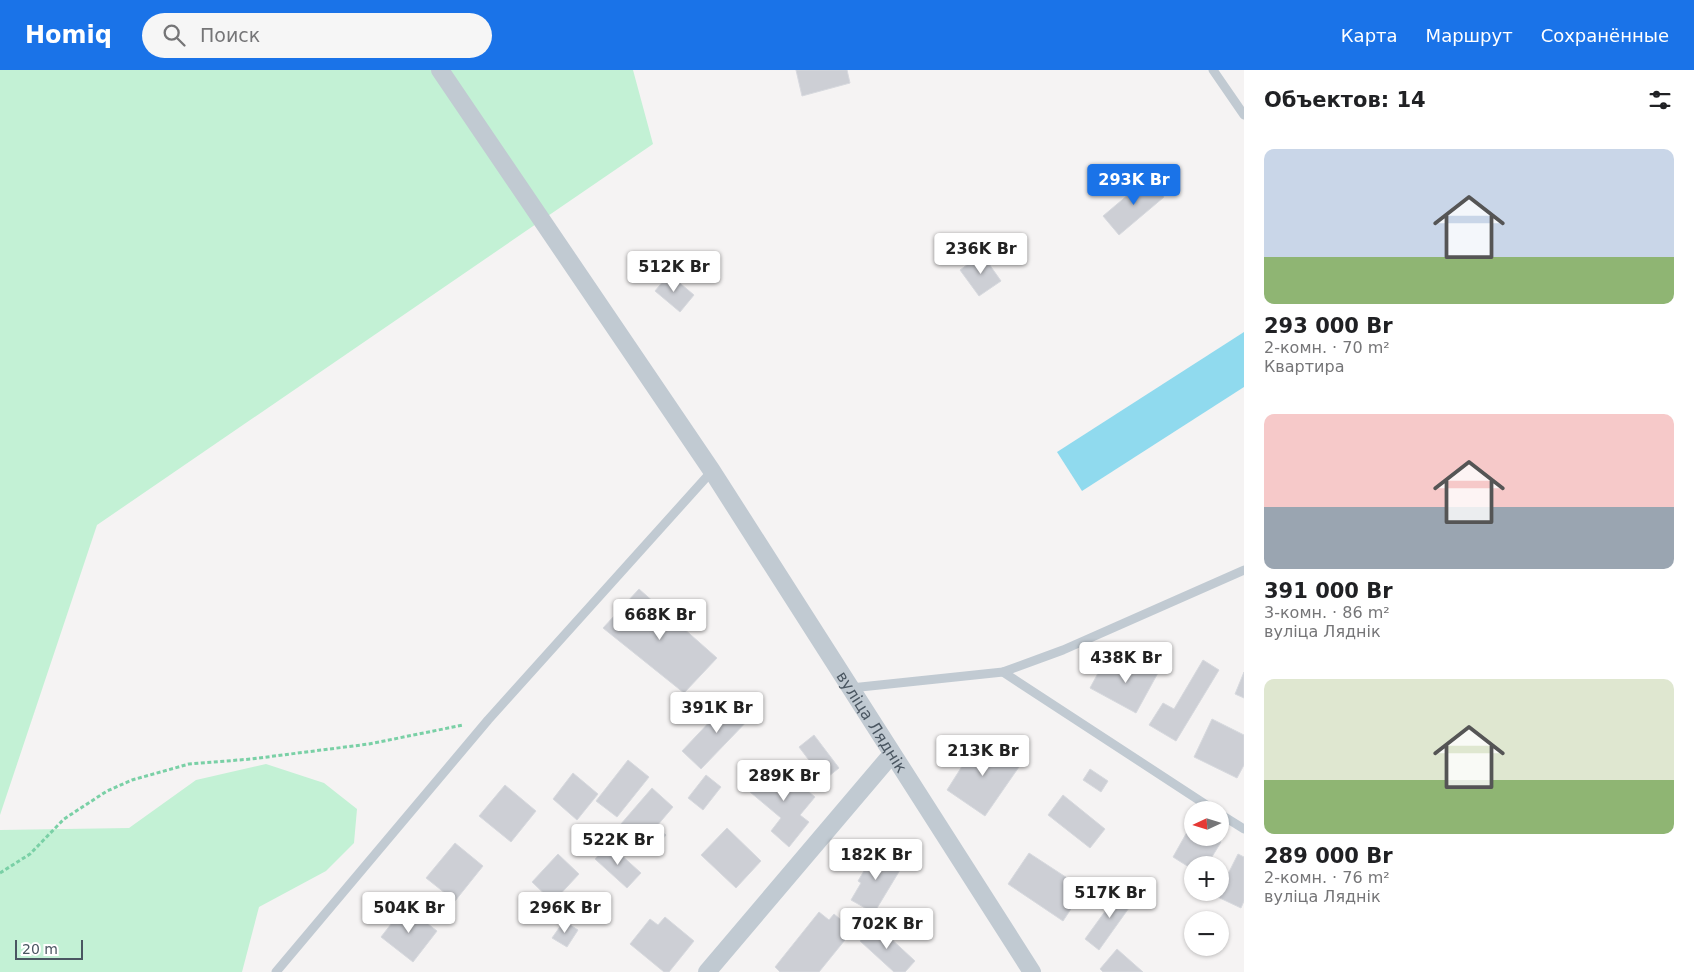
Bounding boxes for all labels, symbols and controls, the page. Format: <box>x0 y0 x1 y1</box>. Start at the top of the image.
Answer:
search box <box>142 13 492 58</box>
text: Homiq <box>25 21 112 49</box>
icon: search <box>160 21 188 49</box>
text: Поиск <box>200 24 260 46</box>
text: Карта <box>1341 25 1398 46</box>
text: Маршрут <box>1426 25 1513 46</box>
text: Сохранённые <box>1541 25 1669 46</box>
icon: filters <box>1646 86 1674 114</box>
text: Объектов: 14 <box>1264 88 1426 112</box>
pin: 293K Br <box>1088 164 1180 206</box>
text: 293K Br <box>1098 170 1170 189</box>
icon: home <box>1424 182 1514 272</box>
pin: 236K Br <box>935 232 1027 275</box>
text: 236K Br <box>945 239 1017 258</box>
pin: 512K Br <box>628 250 720 293</box>
text: 512K Br <box>638 257 710 276</box>
text: 293 000 Br <box>1264 314 1393 338</box>
text: 2-комн. · 70 m² <box>1264 338 1390 357</box>
text: Квартира <box>1264 357 1344 376</box>
icon: home <box>1424 447 1514 537</box>
text: 391 000 Br <box>1264 579 1393 603</box>
pin: 668K Br <box>614 598 706 641</box>
text: 3-комн. · 86 m² <box>1264 603 1390 622</box>
text: 668K Br <box>624 605 696 624</box>
text: вуліца Ляднік <box>1264 622 1381 641</box>
pin: 438K Br <box>1080 642 1172 684</box>
text: 438K Br <box>1090 648 1162 667</box>
street label: вуліца Ляднік <box>832 668 911 777</box>
pin: 391K Br <box>671 692 763 734</box>
text: 391K Br <box>681 698 753 717</box>
icon: home <box>1424 712 1514 802</box>
pin: 213K Br <box>937 734 1029 777</box>
text: 213K Br <box>947 741 1019 760</box>
pin: 289K Br <box>738 760 830 802</box>
text: 289K Br <box>748 766 820 785</box>
north arrow <box>1184 801 1229 846</box>
map controls <box>1184 801 1229 956</box>
pin: 522K Br <box>572 824 664 866</box>
text: 522K Br <box>582 830 654 849</box>
pin: 182K Br <box>830 838 922 881</box>
text: 289 000 Br <box>1264 844 1393 868</box>
text: 182K Br <box>840 845 912 864</box>
button: + <box>1184 856 1229 901</box>
text: 2-комн. · 76 m² <box>1264 868 1390 887</box>
pin: 517K Br <box>1064 876 1156 919</box>
text: 517K Br <box>1074 883 1146 902</box>
text: вуліца Ляднік <box>1264 887 1381 906</box>
pin: 504K Br <box>363 892 455 934</box>
pin: 296K Br <box>519 892 611 934</box>
text: 504K Br <box>373 898 445 917</box>
text: 296K Br <box>529 898 601 917</box>
pin: 702K Br <box>841 908 933 950</box>
button: − <box>1184 911 1229 956</box>
text: 702K Br <box>851 914 923 933</box>
scale bar <box>15 937 82 960</box>
text: 20 m <box>22 941 58 957</box>

